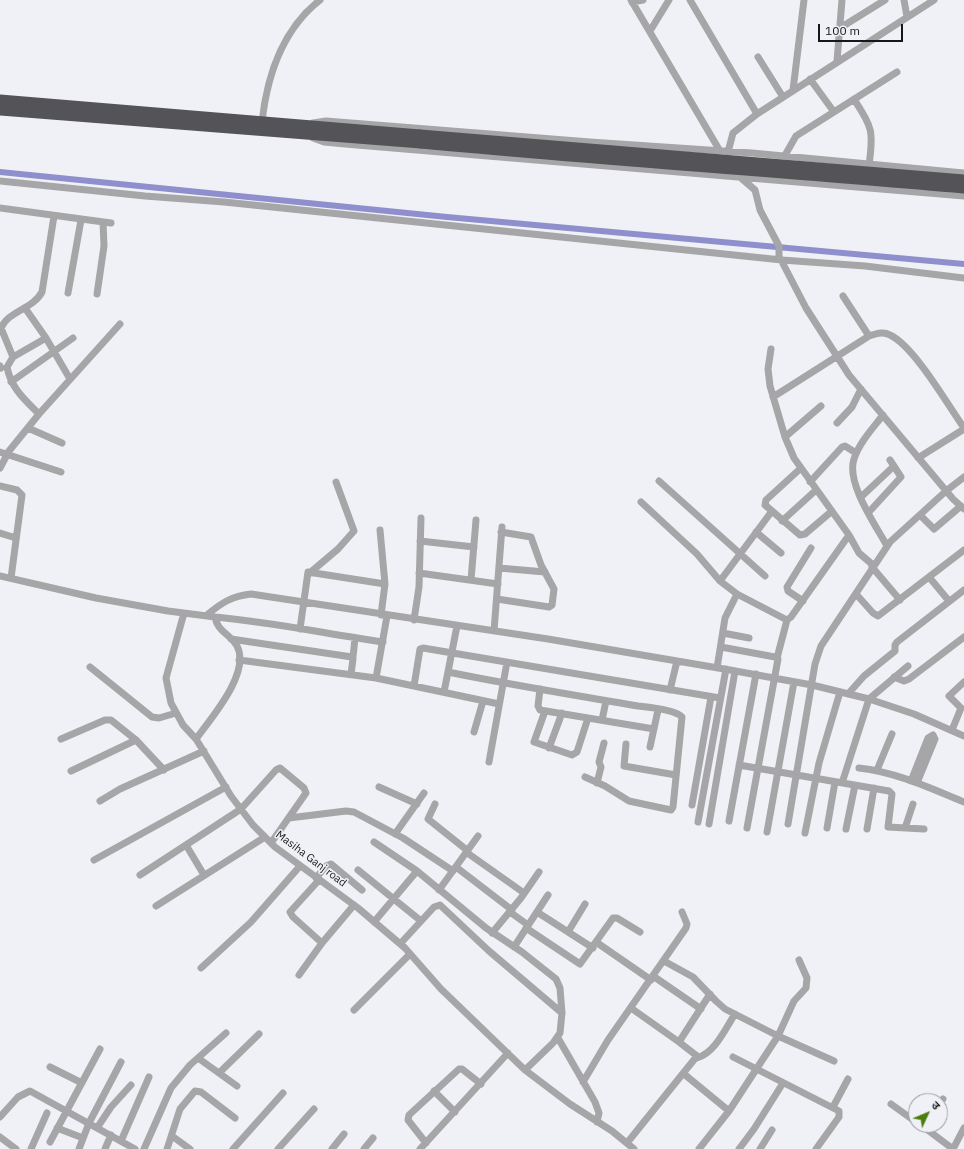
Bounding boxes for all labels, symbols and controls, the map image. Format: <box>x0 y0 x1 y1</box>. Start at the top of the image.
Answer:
scale bar <box>820 16 905 42</box>
text: 100 m <box>825 23 860 38</box>
street label: Masiha Ganj road <box>273 828 349 890</box>
north arrow <box>908 1093 948 1133</box>
text: उ <box>929 1098 943 1113</box>

